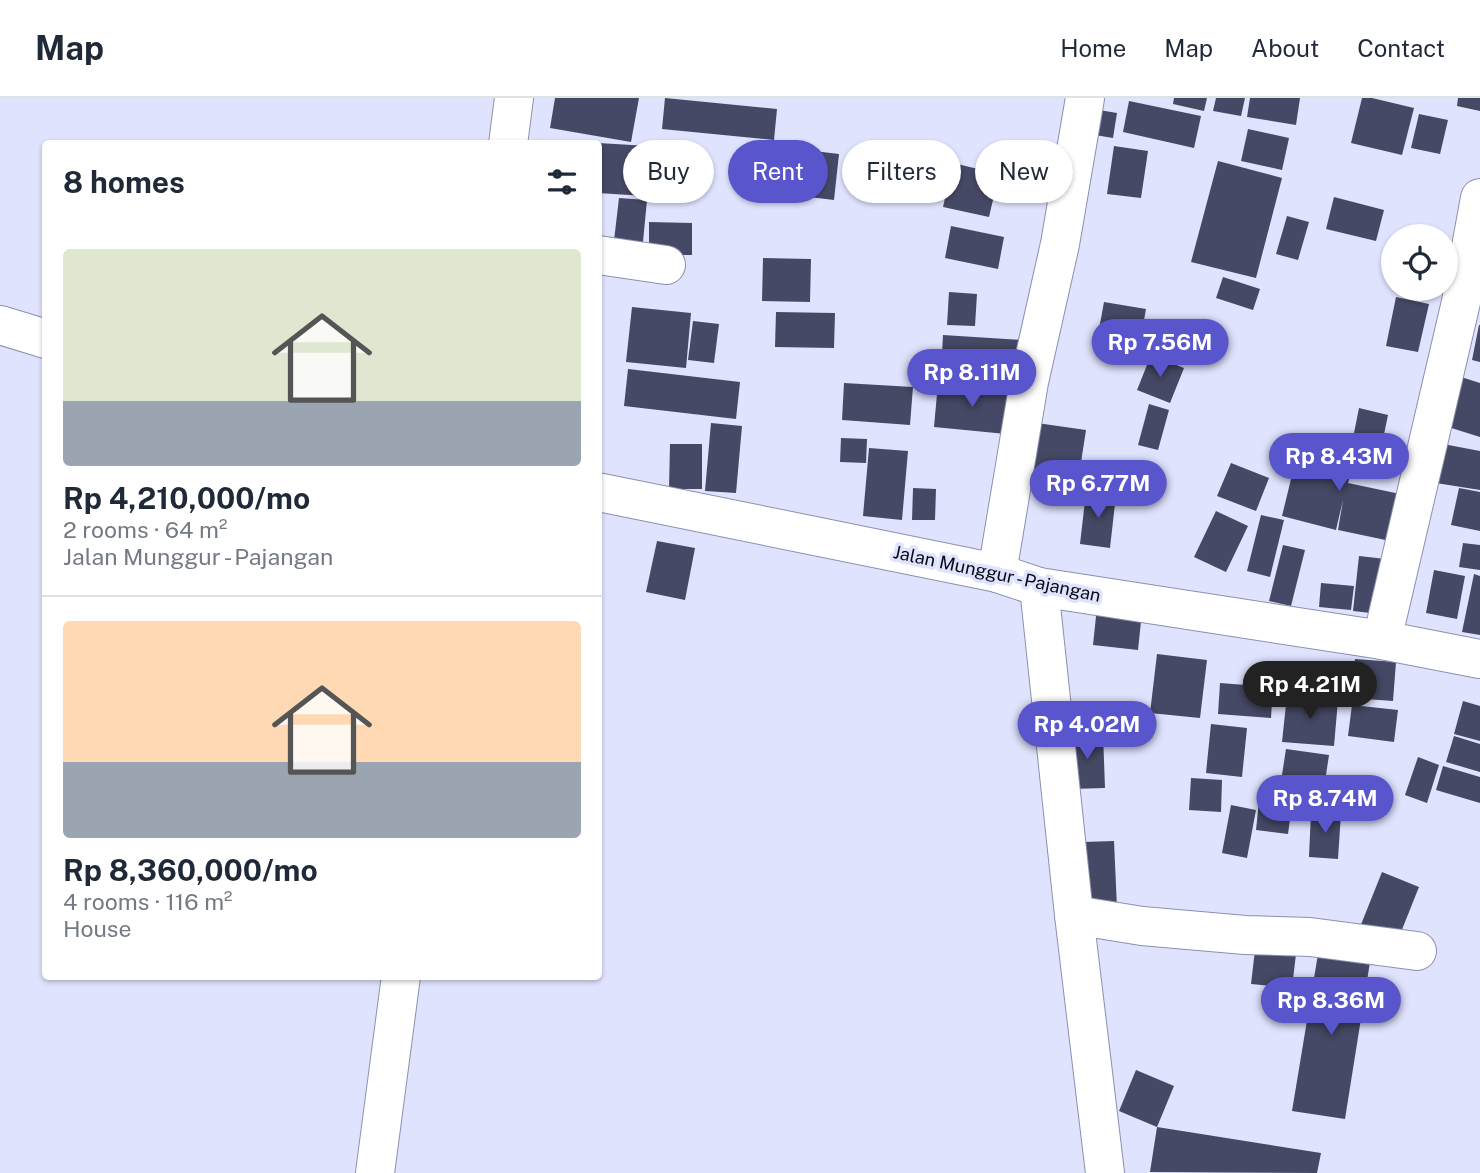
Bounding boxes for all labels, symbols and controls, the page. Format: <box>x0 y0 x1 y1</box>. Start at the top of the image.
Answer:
text: Map <box>35 29 104 67</box>
text: Home <box>1060 34 1126 62</box>
text: Map <box>1164 34 1213 62</box>
text: About <box>1251 34 1319 62</box>
text: Contact <box>1357 34 1445 62</box>
chip: Buy <box>623 140 714 203</box>
chip: Rent <box>728 140 828 203</box>
chip: Filters <box>842 140 961 203</box>
chip: New <box>975 140 1073 203</box>
icon: filters <box>543 163 581 201</box>
text: 8 homes <box>63 164 185 200</box>
map controls <box>1381 224 1458 301</box>
button: locate <box>1381 224 1458 301</box>
icon: home <box>259 295 385 421</box>
pin: Rp 7.56M <box>1088 320 1232 379</box>
text: Rp 7.56M <box>1108 328 1212 355</box>
pin: Rp 8.11M <box>900 350 1044 409</box>
text: Rp 8.11M <box>923 358 1021 385</box>
pin: Rp 8.43M <box>1267 434 1411 493</box>
text: Rp 8.43M <box>1285 442 1393 469</box>
pin: Rp 6.77M <box>1026 460 1170 520</box>
text: Rp 6.77M <box>1046 469 1150 496</box>
text: Rp 4,210,000/mo <box>63 480 310 516</box>
text: 2 rooms · 64 m² <box>63 516 227 543</box>
street label: Jalan Munggur - Pajangan <box>891 541 1103 606</box>
text: Jalan Munggur - Pajangan <box>63 543 333 570</box>
pin: Rp 4.21M <box>1238 662 1382 721</box>
icon: home <box>259 667 385 793</box>
text: Rp 4.21M <box>1259 670 1361 697</box>
pin: Rp 4.02M <box>1015 702 1159 761</box>
text: Rp 4.02M <box>1034 710 1140 737</box>
pin: Rp 8.74M <box>1253 776 1397 835</box>
text: Rp 8.74M <box>1272 784 1378 811</box>
text: Rp 8,360,000/mo <box>63 852 318 888</box>
text: 4 rooms · 116 m² <box>63 888 232 915</box>
text: House <box>63 915 131 942</box>
pin: Rp 8.36M <box>1259 978 1403 1037</box>
text: Rp 8.36M <box>1277 986 1385 1013</box>

